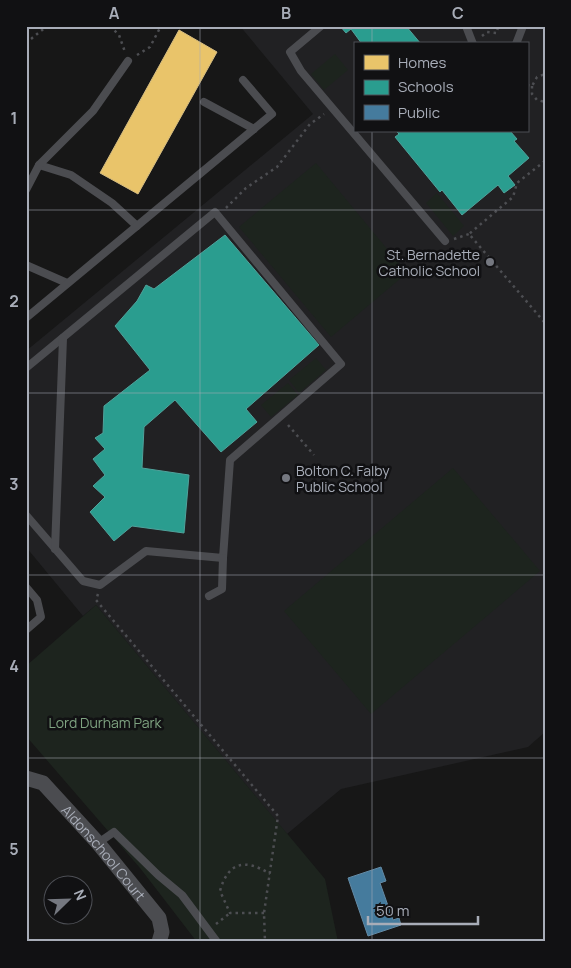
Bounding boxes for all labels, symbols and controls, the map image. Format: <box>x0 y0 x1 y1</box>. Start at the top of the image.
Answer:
text: A <box>109 2 120 24</box>
text: B <box>281 2 291 24</box>
text: C <box>452 2 464 24</box>
legend <box>354 42 528 132</box>
text: Homes <box>398 52 447 73</box>
text: Schools <box>398 76 454 97</box>
text: Public <box>398 102 440 123</box>
text: 1 <box>10 107 18 129</box>
place label: St. Bernadette Catholic School <box>378 245 480 280</box>
marker: St. Bernadette Catholic School <box>484 256 496 268</box>
text: 2 <box>9 290 19 312</box>
place label: Bolton C. Falby Public School <box>296 461 390 496</box>
marker: Bolton C. Falby Public School <box>280 472 292 484</box>
text: 3 <box>9 473 19 495</box>
text: 4 <box>9 655 19 677</box>
park label: Lord Durham Park <box>49 713 162 732</box>
street label: Aldonschool Court <box>58 800 150 904</box>
text: 5 <box>9 838 19 860</box>
north arrow <box>42 876 92 926</box>
text: N <box>70 886 91 903</box>
scale bar <box>368 893 478 925</box>
text: 50 m <box>376 900 410 921</box>

